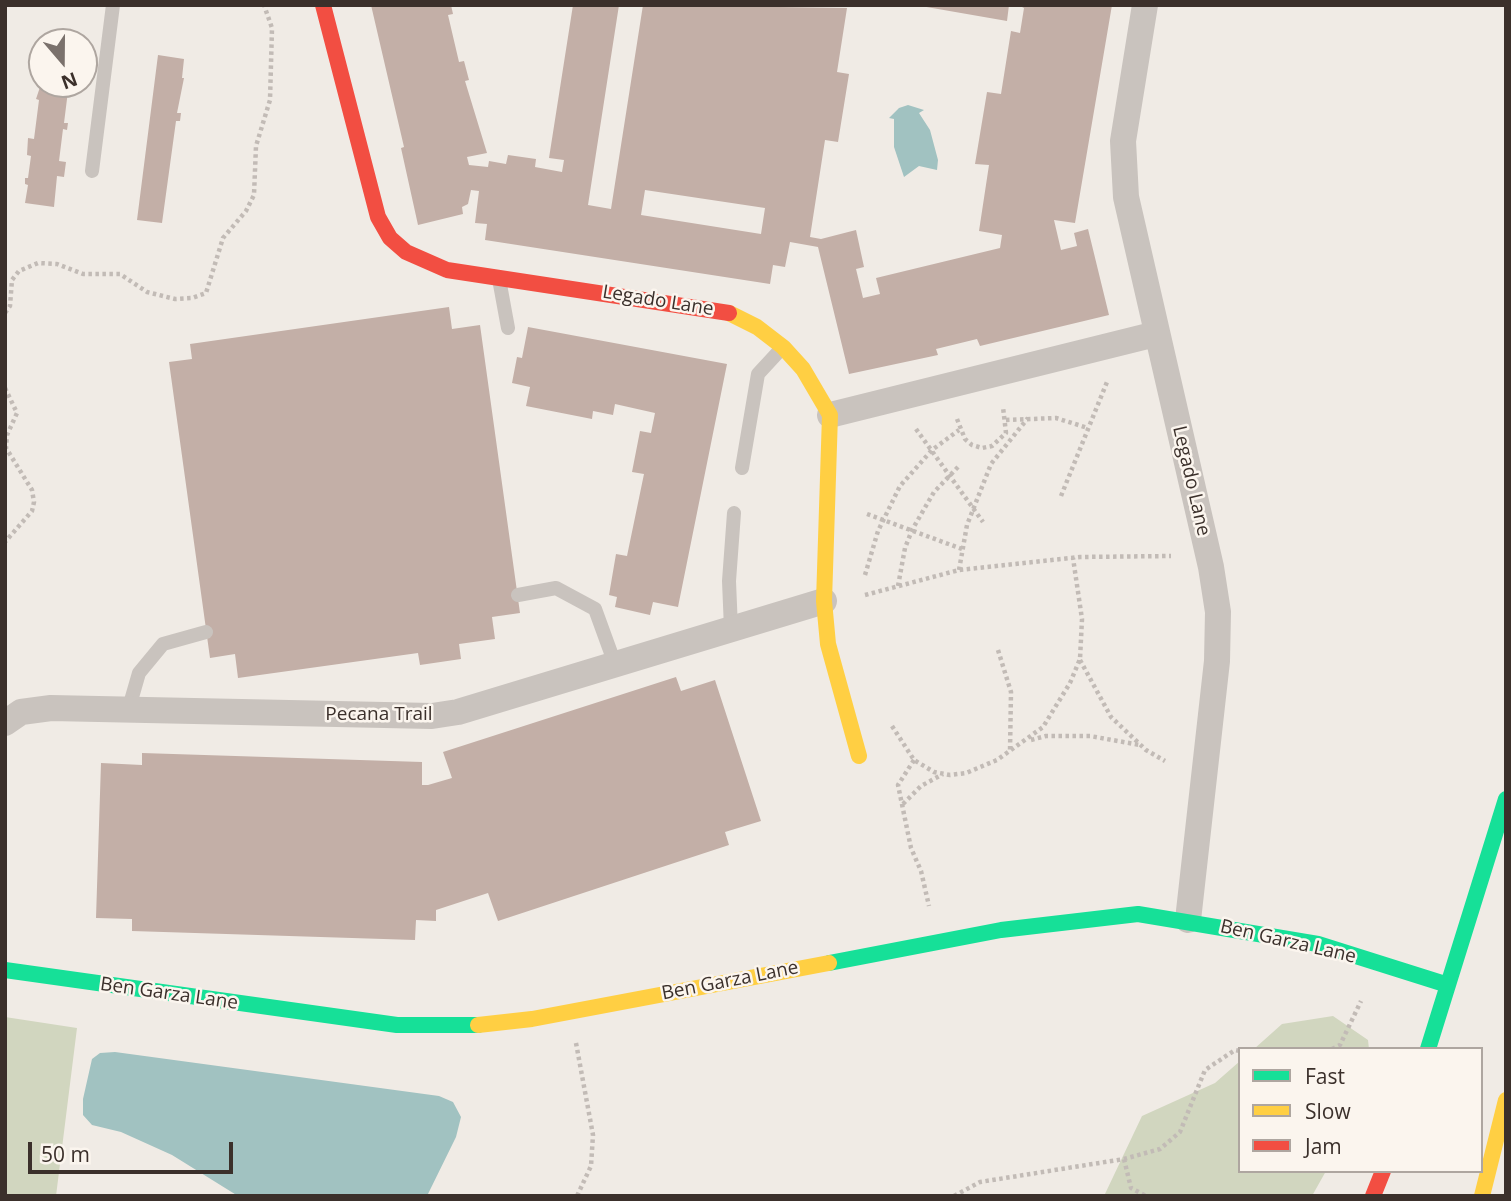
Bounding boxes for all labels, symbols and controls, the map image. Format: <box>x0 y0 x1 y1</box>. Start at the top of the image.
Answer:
north arrow <box>28 28 98 98</box>
text: N <box>58 66 81 96</box>
street label: Legado Lane <box>601 281 715 321</box>
street label: Legado Lane <box>1167 424 1215 538</box>
street label: Pecana Trail <box>325 704 433 726</box>
street label: Ben Garza Lane <box>1218 915 1358 969</box>
street label: Ben Garza Lane <box>660 957 800 1005</box>
street label: Ben Garza Lane <box>99 973 239 1015</box>
legend <box>1238 1047 1483 1173</box>
text: Fast <box>1305 1062 1345 1090</box>
text: Slow <box>1305 1097 1351 1125</box>
scale bar <box>32 1128 236 1172</box>
text: Jam <box>1305 1132 1342 1160</box>
text: 50 m <box>41 1140 90 1168</box>

